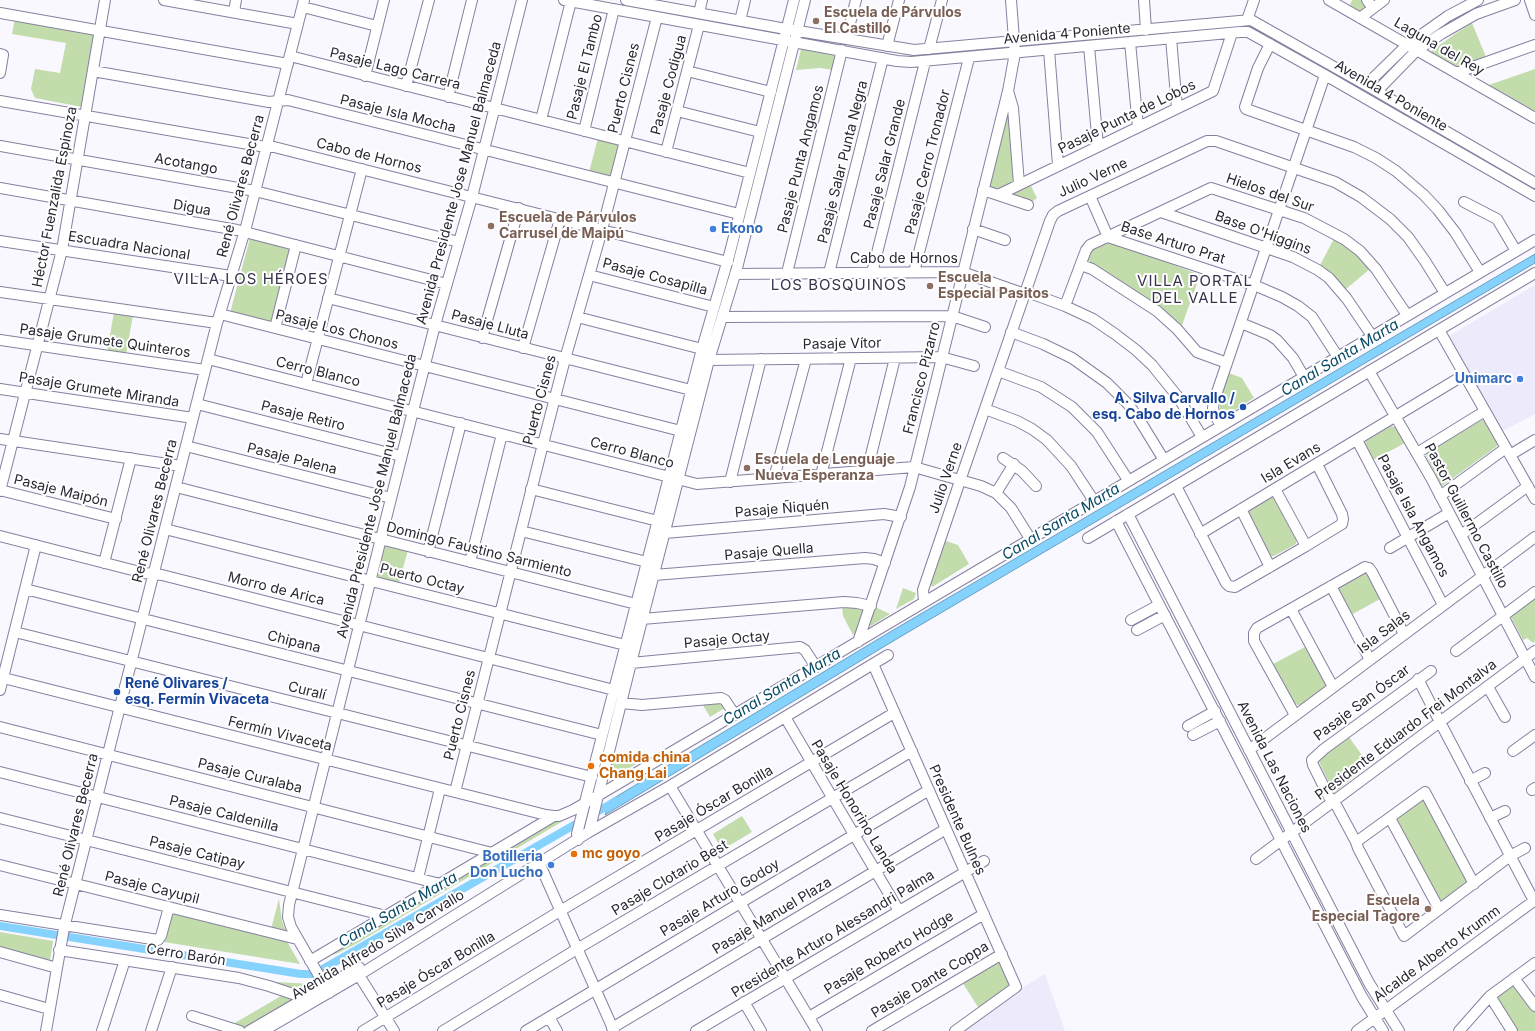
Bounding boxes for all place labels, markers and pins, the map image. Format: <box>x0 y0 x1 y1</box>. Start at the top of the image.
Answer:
place label: Escuela de Párvulos El Castillo <box>824 5 962 38</box>
marker: Escuela de Párvulos El Castillo <box>811 16 821 26</box>
place label: Escuela de Párvulos Carrusel de Maipú <box>499 210 637 242</box>
marker: Escuela de Párvulos Carrusel de Maipú <box>486 221 496 231</box>
place label: Ekono <box>721 221 763 237</box>
marker: Ekono <box>708 224 718 234</box>
place label: Escuela Especial Pasitos <box>938 270 1049 302</box>
marker: Escuela Especial Pasitos <box>925 281 935 291</box>
place label: Unimarc <box>1455 371 1512 387</box>
marker: Unimarc <box>1515 374 1525 384</box>
place label: A. Silva Carvallo / esq. Cabo de Hornos <box>1092 391 1235 424</box>
marker: A. Silva Carvallo / esq. Cabo de Hornos <box>1238 402 1248 412</box>
place label: Escuela de Lenguaje Nueva Esperanza <box>755 452 895 484</box>
marker: Escuela de Lenguaje Nueva Esperanza <box>742 463 752 473</box>
place label: René Olivares / esq. Fermín Vivaceta <box>125 676 269 708</box>
marker: René Olivares / esq. Fermín Vivaceta <box>112 687 122 697</box>
place label: comida china Chang Lai <box>599 750 690 782</box>
marker: comida china Chang Lai <box>586 761 596 771</box>
place label: mc goyo <box>582 846 640 862</box>
place label: Botilleria Don Lucho <box>470 849 543 882</box>
marker: mc goyo <box>569 849 579 859</box>
marker: Botilleria Don Lucho <box>546 860 556 870</box>
place label: Escuela Especial Tagore <box>1312 893 1420 926</box>
marker: Escuela Especial Tagore <box>1423 904 1433 914</box>

